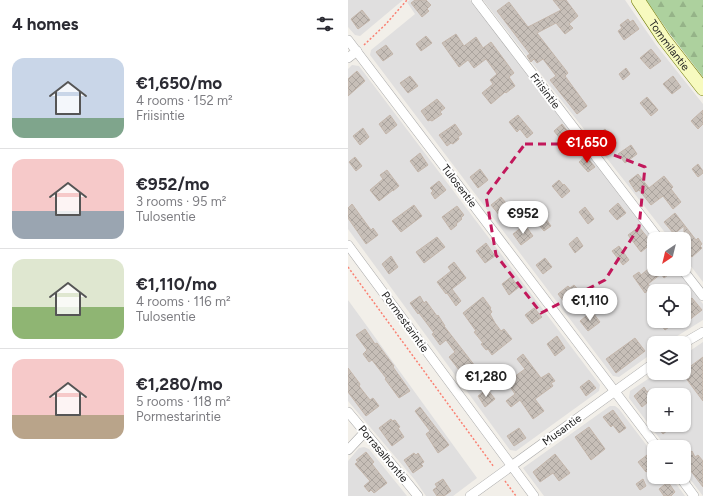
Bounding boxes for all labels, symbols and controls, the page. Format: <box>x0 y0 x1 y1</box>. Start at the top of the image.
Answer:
icon: filters <box>314 13 336 35</box>
text: 4 homes <box>12 14 79 34</box>
street label: Tommilantie <box>646 17 693 73</box>
street label: Friisintie <box>527 71 563 111</box>
text: €1,650/mo <box>136 73 222 93</box>
icon: home <box>44 74 92 122</box>
text: 4 rooms · 152 m² <box>136 93 233 108</box>
text: Friisintie <box>136 108 185 123</box>
pin: €1,650 <box>554 130 620 164</box>
text: €1,650 <box>566 135 608 150</box>
street label: Tulosentie <box>439 162 479 210</box>
text: €952/mo <box>136 174 209 194</box>
icon: home <box>44 175 92 223</box>
text: 3 rooms · 95 m² <box>136 194 226 209</box>
pin: €952 <box>499 201 547 235</box>
text: €952 <box>507 206 539 221</box>
text: Tulosentie <box>136 209 196 224</box>
north arrow <box>647 232 691 276</box>
map controls <box>647 232 691 484</box>
text: €1,110/mo <box>136 274 217 294</box>
icon: home <box>44 275 92 323</box>
button: locate <box>647 284 691 328</box>
pin: €1,110 <box>557 288 623 322</box>
street label: Pormestarintie <box>379 289 431 355</box>
text: €1,110 <box>571 293 609 308</box>
text: 4 rooms · 116 m² <box>136 294 231 309</box>
text: Tulosentie <box>136 309 196 324</box>
button: layers <box>647 336 691 380</box>
pin: €1,280 <box>453 364 519 398</box>
text: €1,280 <box>465 369 507 384</box>
text: €1,280/mo <box>136 374 223 394</box>
icon: home <box>44 375 92 423</box>
button: + <box>647 388 691 432</box>
text: 5 rooms · 118 m² <box>136 394 231 409</box>
text: Pormestarintie <box>136 409 221 424</box>
street label: Musantie <box>540 412 584 448</box>
street label: Porrasalhontie <box>355 423 411 485</box>
button: − <box>647 440 691 484</box>

